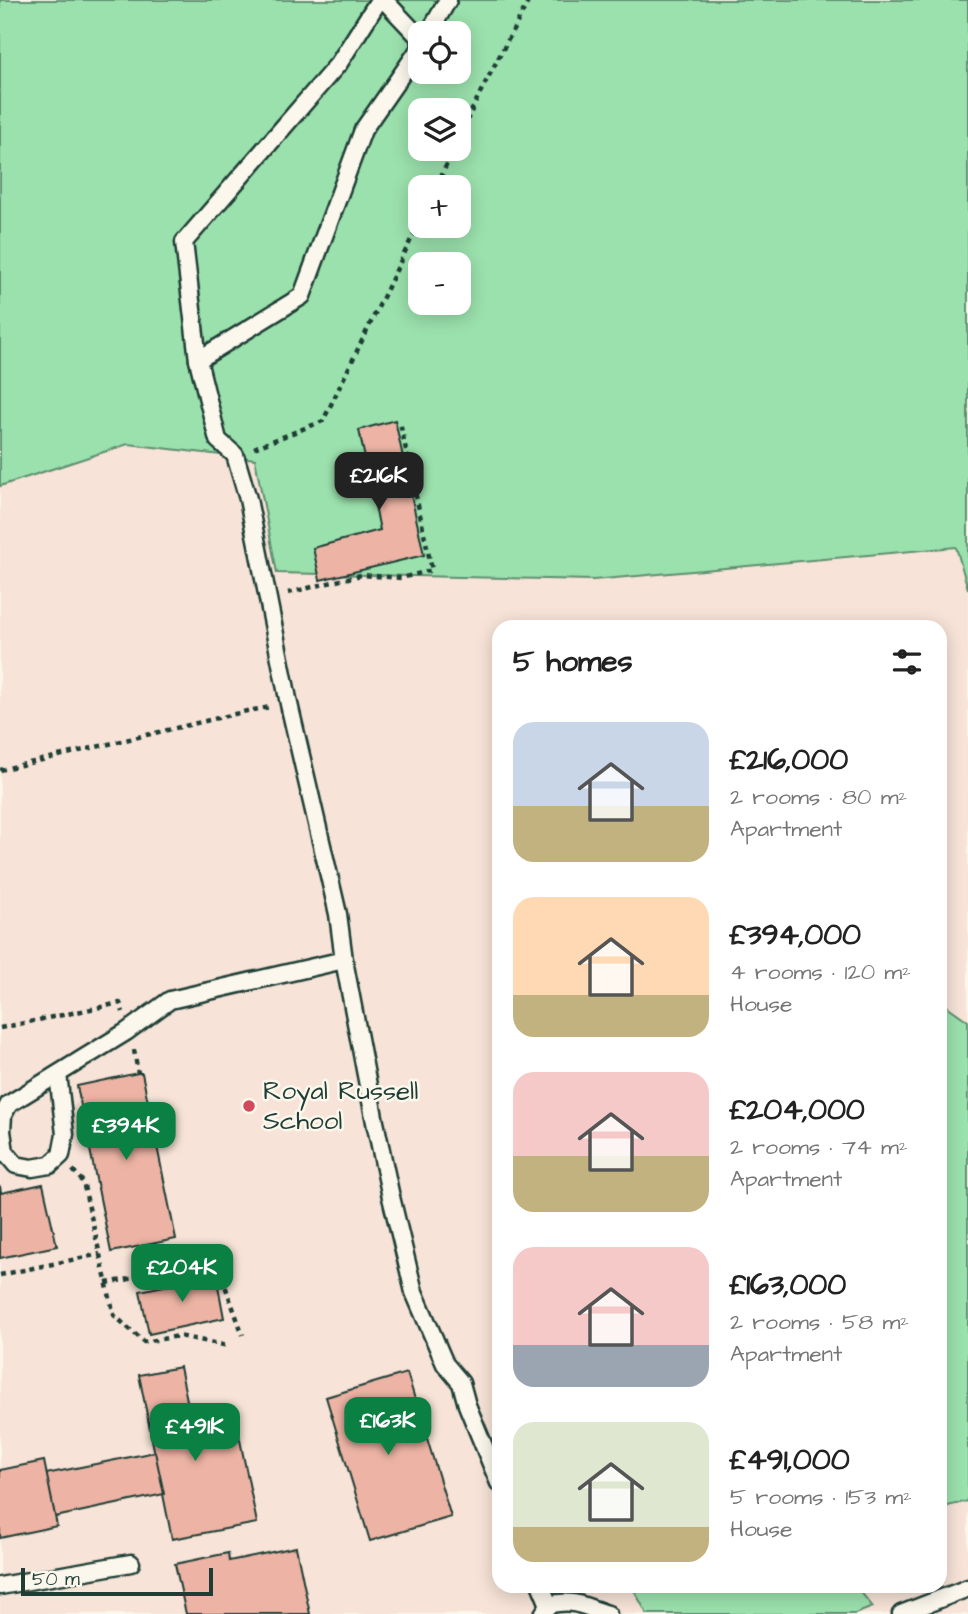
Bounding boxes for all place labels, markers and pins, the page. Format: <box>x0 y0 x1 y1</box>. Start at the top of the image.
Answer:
pin: £216K <box>330 452 428 512</box>
place label: Royal Russell School <box>263 1073 418 1139</box>
marker: Royal Russell School <box>241 1098 257 1114</box>
pin: £394K <box>77 1102 175 1162</box>
pin: £204K <box>133 1244 231 1304</box>
pin: £163K <box>339 1398 437 1457</box>
pin: £491K <box>146 1404 244 1463</box>

